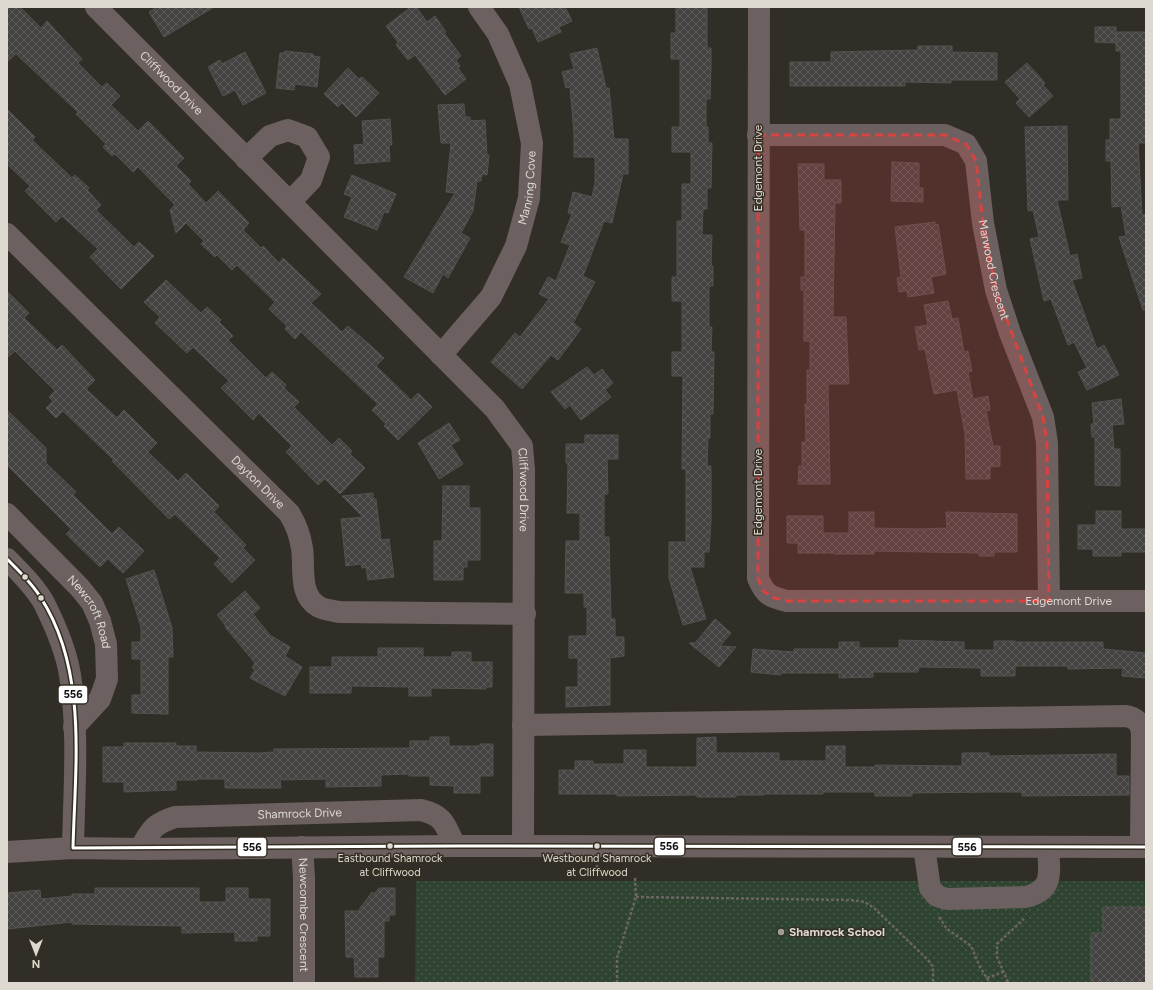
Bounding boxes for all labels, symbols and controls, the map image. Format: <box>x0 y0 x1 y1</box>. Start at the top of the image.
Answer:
street label: Cliffwood Drive <box>137 48 206 118</box>
street label: Edgemont Drive <box>751 124 765 211</box>
street label: Manring Cove <box>515 150 539 226</box>
street label: Marwood Crescent <box>975 218 1012 322</box>
street label: Cliffwood Drive <box>515 447 531 532</box>
street label: Edgemont Drive <box>751 448 765 535</box>
street label: Dayton Drive <box>228 453 288 512</box>
unlabelled marker <box>20 572 30 582</box>
street label: Newcroft Road <box>64 572 113 649</box>
unlabelled marker <box>36 593 46 603</box>
street label: Edgemont Drive <box>1025 594 1113 608</box>
line badge: 556 <box>58 685 88 704</box>
text: 556 <box>63 688 83 701</box>
street label: Shamrock Drive <box>257 805 343 822</box>
line badge: 556 <box>237 837 267 857</box>
line badge: 556 <box>654 837 685 856</box>
line badge: 556 <box>952 837 982 856</box>
text: 556 <box>659 840 679 853</box>
text: 556 <box>242 841 262 854</box>
marker: Eastbound Shamrock at Cliffwood <box>385 841 395 851</box>
marker: Westbound Shamrock at Cliffwood <box>592 841 602 851</box>
text: 556 <box>957 841 977 854</box>
place label: Eastbound Shamrock at Cliffwood <box>338 852 443 879</box>
place label: Westbound Shamrock at Cliffwood <box>543 852 652 879</box>
street label: Newcombe Crescent <box>296 857 311 973</box>
place label: Shamrock School <box>789 925 885 939</box>
marker: Shamrock School <box>776 927 786 937</box>
north arrow <box>16 934 56 974</box>
text: N <box>32 957 40 970</box>

